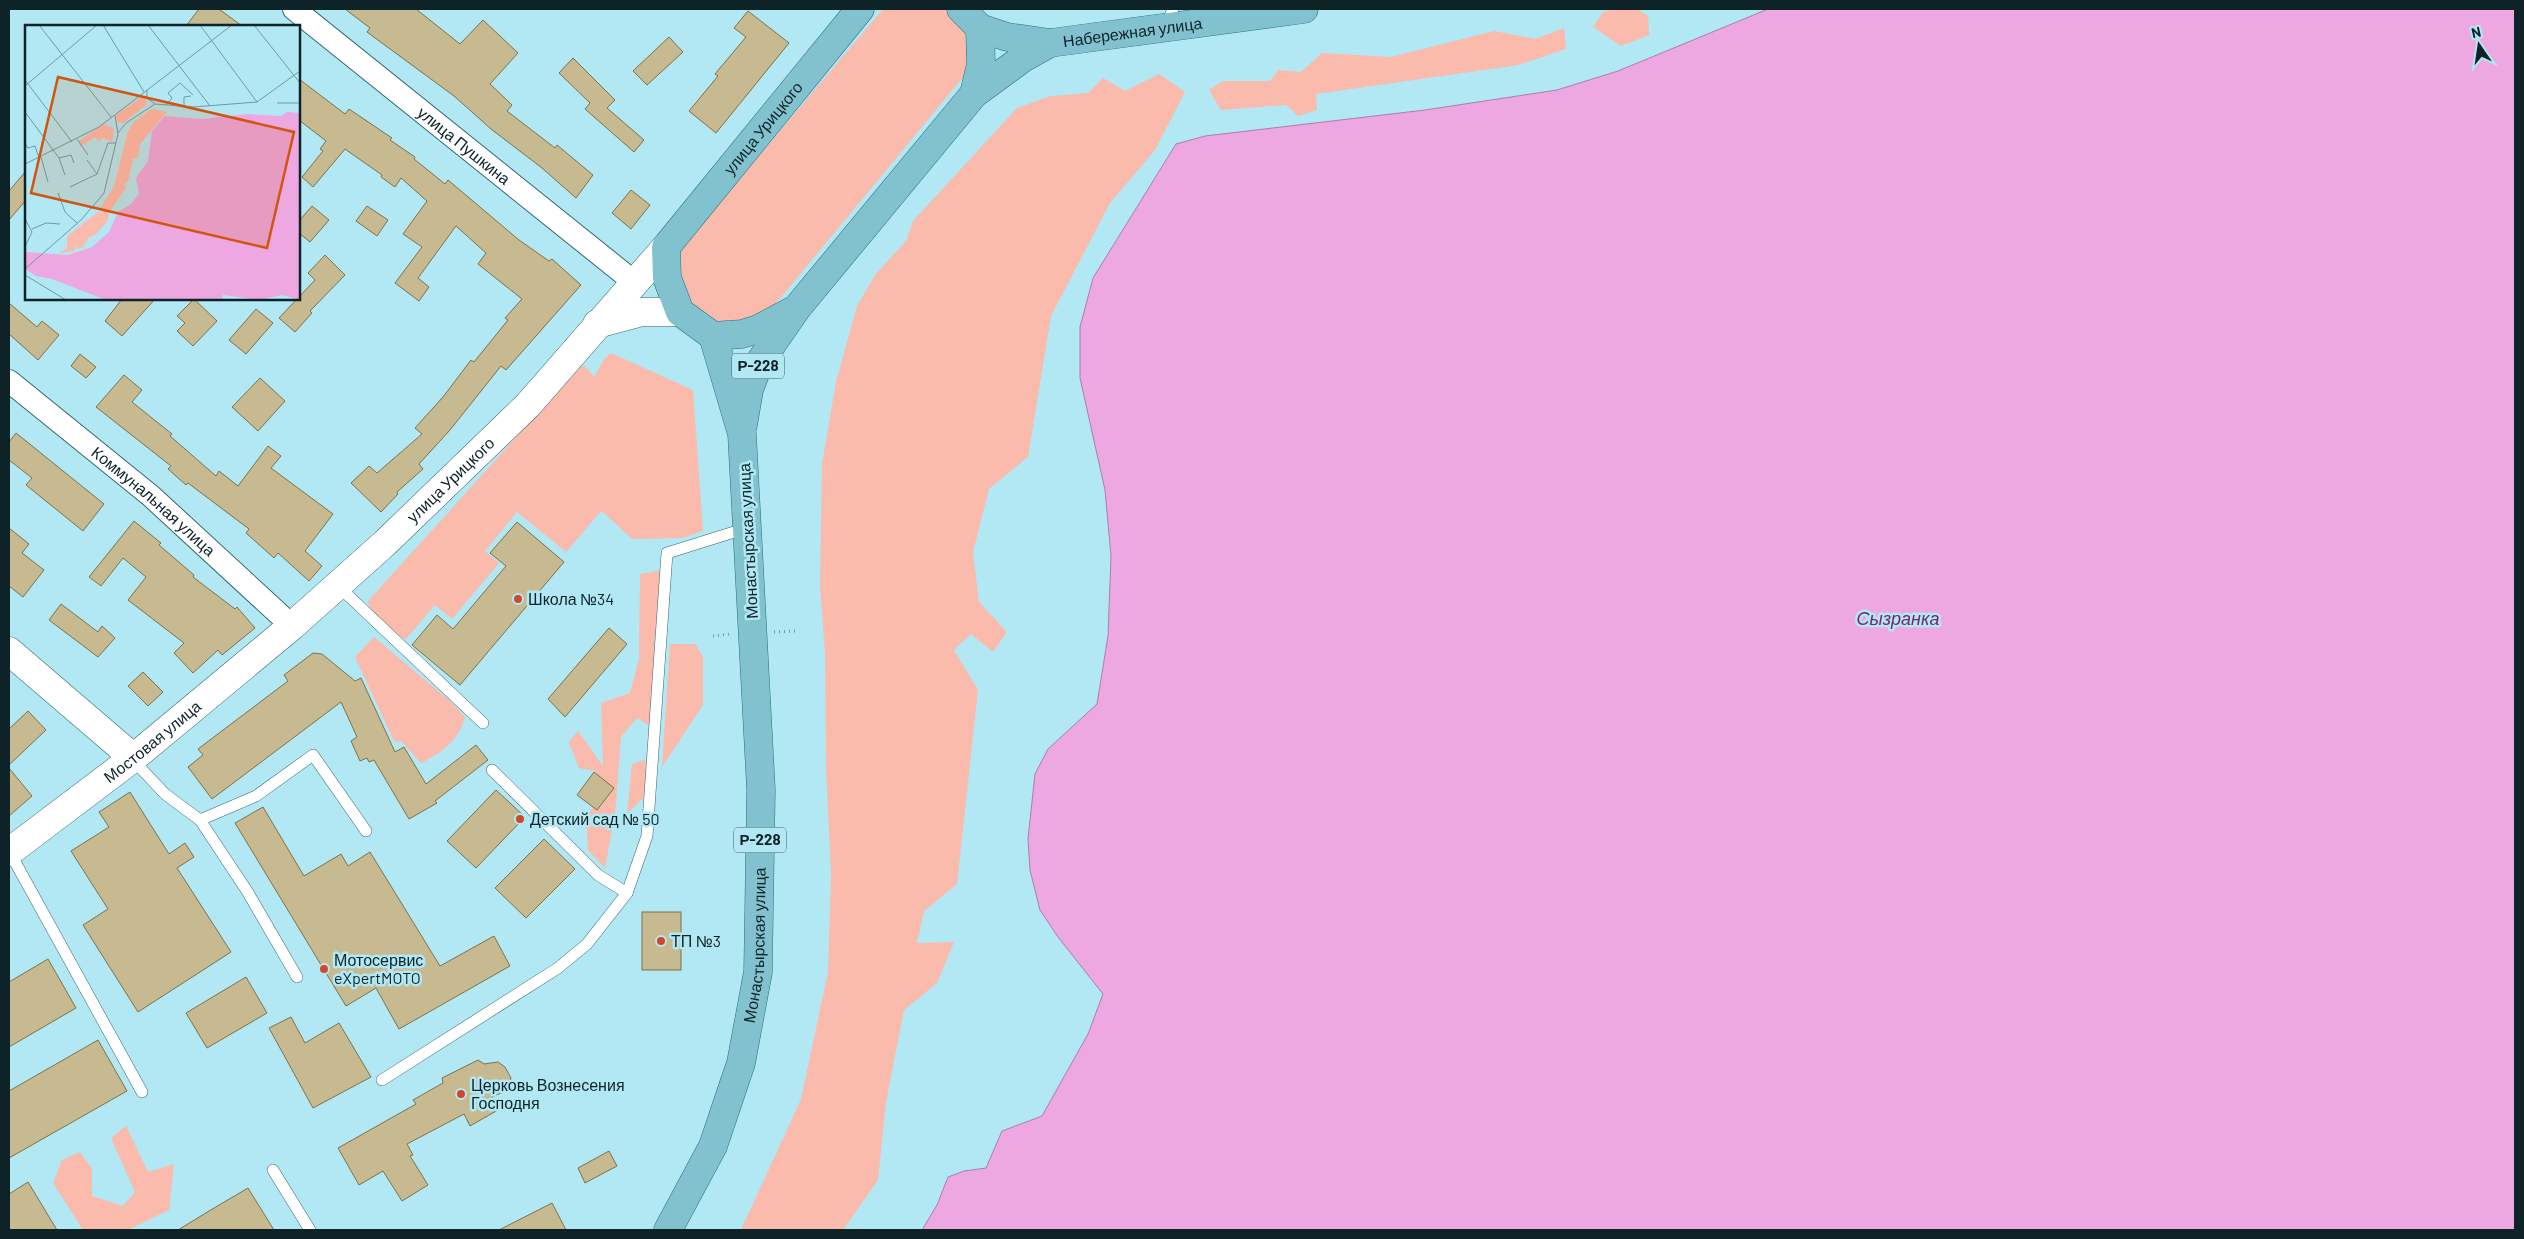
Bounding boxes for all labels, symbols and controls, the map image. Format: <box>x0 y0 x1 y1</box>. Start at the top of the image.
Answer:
street label: Набережная улица <box>1062 13 1203 50</box>
north arrow <box>2454 20 2504 70</box>
text: N <box>2470 23 2482 41</box>
inset map <box>25 25 300 300</box>
street label: улица Урицкого <box>719 77 806 178</box>
street label: улица Пушкина <box>414 102 514 188</box>
road number: Р-228 <box>732 354 784 378</box>
street label: улица Урицкого <box>403 433 498 526</box>
street label: Коммунальная улица <box>88 442 220 560</box>
street label: Монастырская улица <box>734 463 761 619</box>
place label: Школа №34 <box>528 589 614 608</box>
marker: Школа №34 <box>512 593 524 605</box>
water label: Сызранка <box>1856 607 1940 629</box>
street label: Мостовая улица <box>100 696 204 786</box>
place label: Детский сад № 50 <box>530 809 660 828</box>
marker: Детский сад № 50 <box>514 813 526 825</box>
road number: Р-228 <box>734 828 786 852</box>
street label: Монастырская улица <box>739 867 769 1024</box>
place label: ТП №3 <box>671 931 721 950</box>
marker: ТП №3 <box>655 935 667 947</box>
place label: Мотосервис eXpertMOTO <box>334 950 423 987</box>
marker: Мотосервис eXpertMOTO <box>318 963 330 975</box>
place label: Церковь Вознесения Господня <box>471 1075 625 1112</box>
marker: Церковь Вознесения Господня <box>455 1088 467 1100</box>

